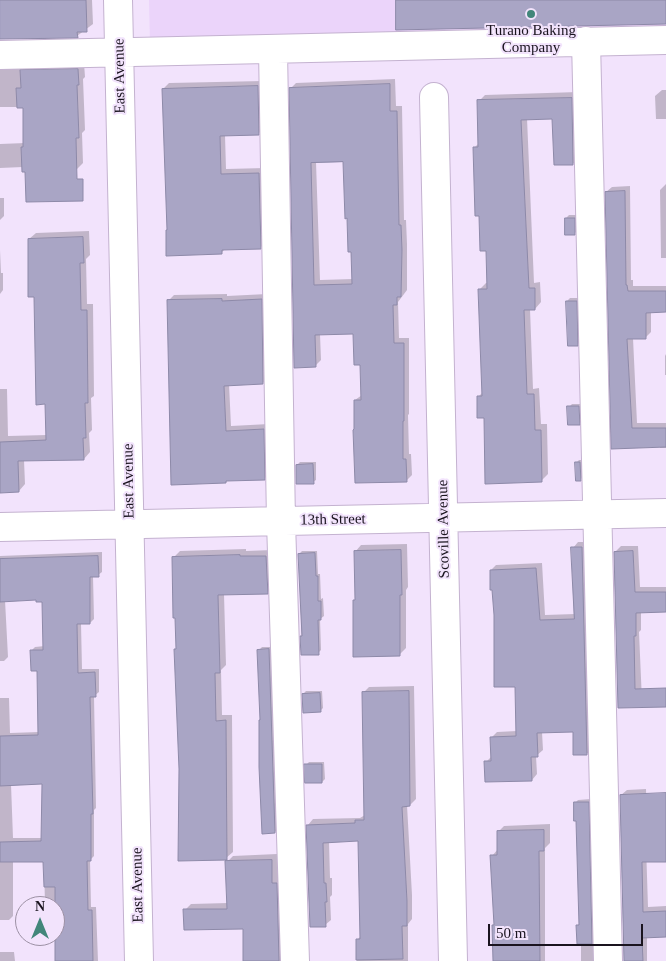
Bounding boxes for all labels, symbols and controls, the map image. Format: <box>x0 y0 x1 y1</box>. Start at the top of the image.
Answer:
marker: Turano Baking Company <box>525 8 537 20</box>
place label: Turano Baking Company <box>486 22 576 57</box>
street label: East Avenue <box>110 38 130 114</box>
street label: East Avenue <box>119 443 139 519</box>
street label: Scoville Avenue <box>434 480 454 578</box>
street label: 13th Street <box>300 510 366 530</box>
street label: East Avenue <box>128 847 148 923</box>
north arrow <box>15 896 65 946</box>
text: N <box>35 899 45 914</box>
scale bar <box>491 914 646 946</box>
text: 50 m <box>496 925 526 941</box>

